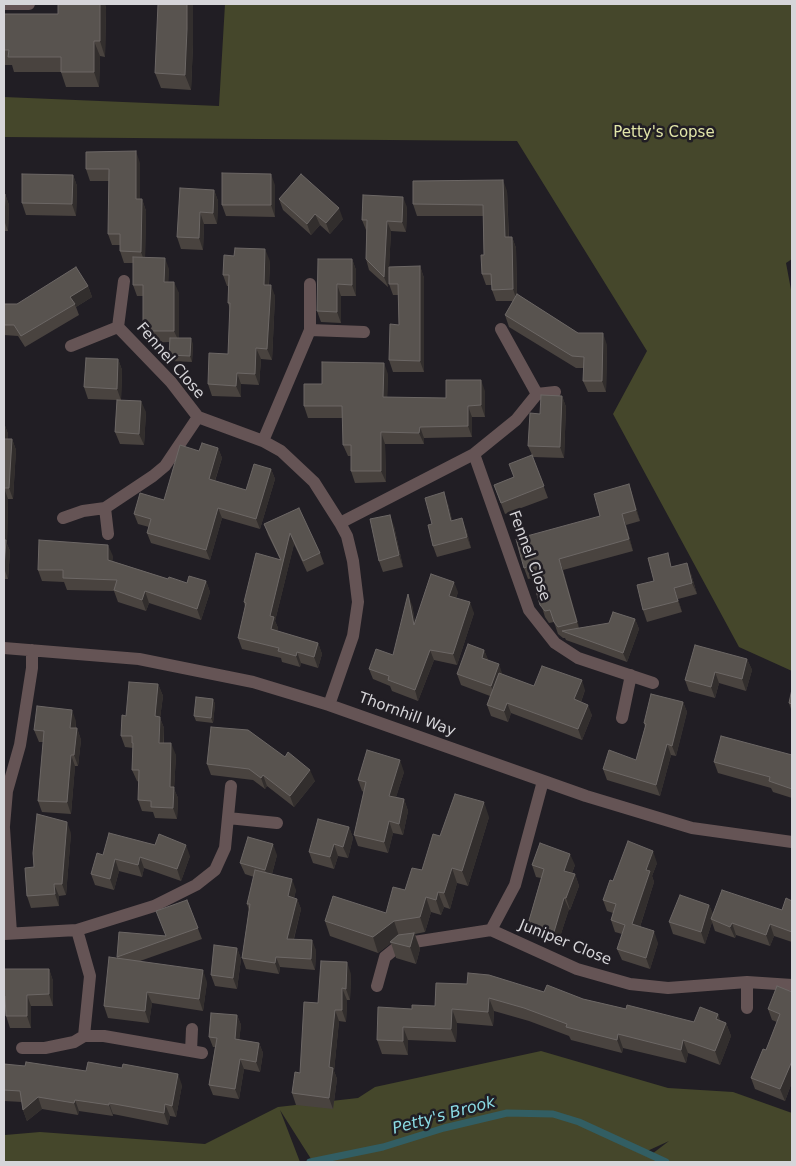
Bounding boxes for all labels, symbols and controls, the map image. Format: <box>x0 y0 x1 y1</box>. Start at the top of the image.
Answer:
park label: Petty's Copse <box>613 124 715 142</box>
street label: Fennel Close <box>132 319 208 403</box>
street label: Fennel Close <box>504 508 554 604</box>
street label: Thornhill Way <box>356 689 458 741</box>
street label: Juniper Close <box>516 916 614 970</box>
water label: Petty's Brook <box>390 1093 498 1139</box>

